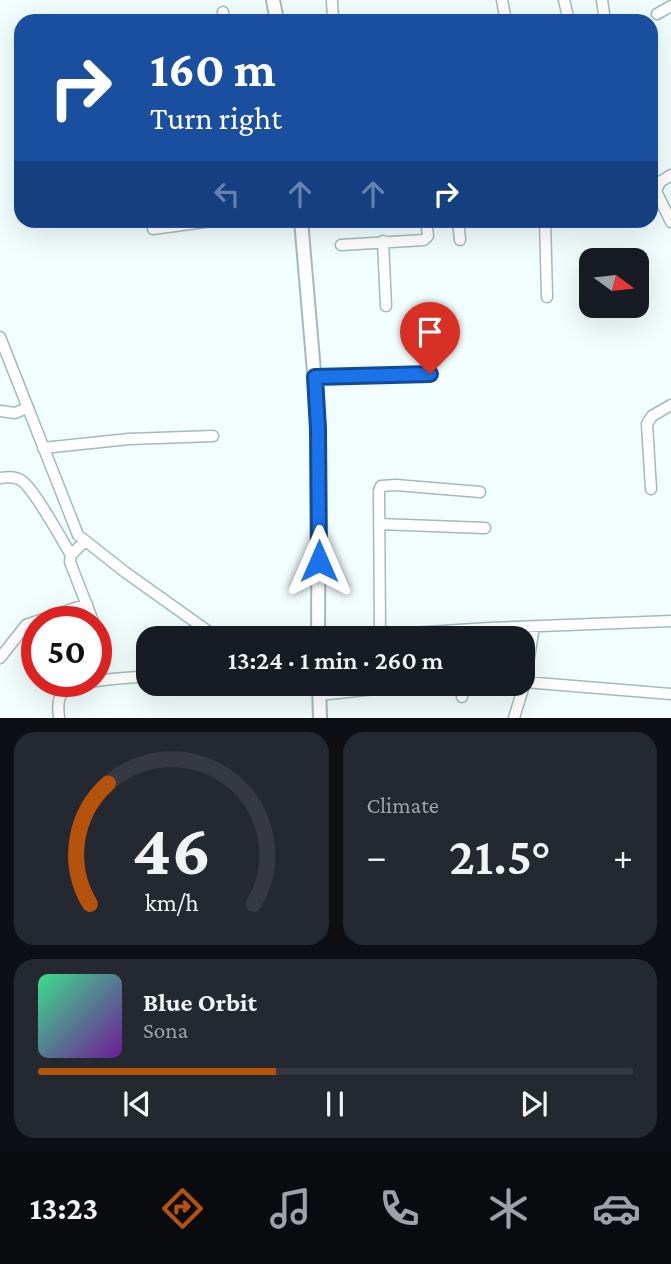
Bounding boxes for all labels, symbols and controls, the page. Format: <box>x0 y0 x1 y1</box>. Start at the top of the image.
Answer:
icon: right <box>35 42 126 133</box>
text: 160 m <box>150 42 276 97</box>
text: Turn right <box>150 100 282 136</box>
icon: left <box>208 175 246 213</box>
icon: ahead <box>281 175 319 213</box>
icon: ahead <box>354 175 392 213</box>
icon: right <box>427 175 465 213</box>
north arrow <box>579 248 649 318</box>
map controls <box>579 248 649 318</box>
pin <box>400 302 460 374</box>
icon: arrive <box>411 313 449 351</box>
position arrow <box>282 524 356 598</box>
speed limit sign: 50 <box>21 606 112 697</box>
text: 13:24 · 1 min · 260 m <box>228 646 443 675</box>
text: Climate <box>367 792 439 818</box>
text: 46 <box>132 810 211 891</box>
text: 21.5° <box>449 827 551 885</box>
text: − <box>367 835 387 877</box>
text: + <box>613 835 633 877</box>
text: km/h <box>144 889 198 916</box>
text: Blue Orbit <box>143 988 257 1017</box>
text: Sona <box>143 1017 188 1043</box>
icon: previous <box>118 1085 156 1123</box>
icon: pause <box>316 1085 354 1123</box>
icon: next <box>515 1085 553 1123</box>
icon: directions <box>158 1184 207 1233</box>
icon: music <box>266 1184 315 1233</box>
icon: phone <box>375 1184 424 1233</box>
icon: climate <box>484 1184 533 1233</box>
icon: car <box>592 1184 641 1233</box>
text: 13:23 <box>30 1190 98 1226</box>

